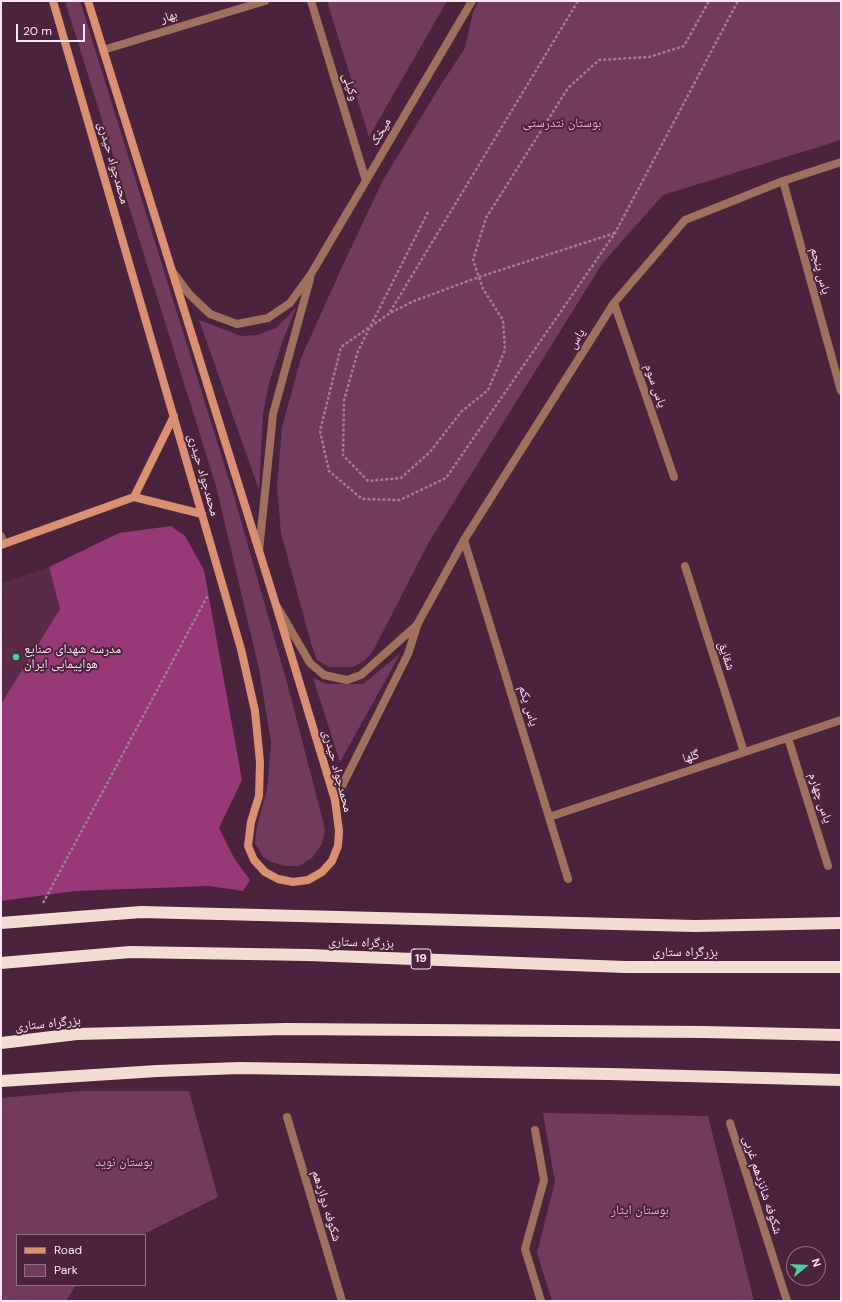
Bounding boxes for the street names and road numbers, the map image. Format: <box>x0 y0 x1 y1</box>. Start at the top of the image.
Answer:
street label: بهار <box>159 7 179 27</box>
street label: وکیلی <box>338 71 362 103</box>
street label: میخک <box>367 115 395 149</box>
street label: محمدجواد حیدری <box>94 120 132 206</box>
street label: یاس پنجم <box>806 246 834 296</box>
street label: یاس <box>565 326 589 352</box>
street label: یاس سوم <box>640 362 670 410</box>
street label: محمدجواد حیدری <box>184 432 222 518</box>
street label: شقایق <box>714 639 738 673</box>
street label: یاس یکم <box>514 684 542 728</box>
street label: محمدجواد حیدری <box>319 728 355 814</box>
street label: گلها <box>681 747 701 767</box>
street label: یاس چهارم <box>805 771 835 825</box>
street label: بزرگراه ستاری <box>328 934 394 952</box>
street label: بزرگراه ستاری <box>652 945 718 961</box>
road number: 19 <box>411 949 431 969</box>
street label: بزرگراه ستاری <box>14 1013 82 1035</box>
street label: شکوفه شانزدهم غربی <box>739 1134 785 1236</box>
street label: شکوفه دوازدهم <box>308 1168 344 1244</box>

